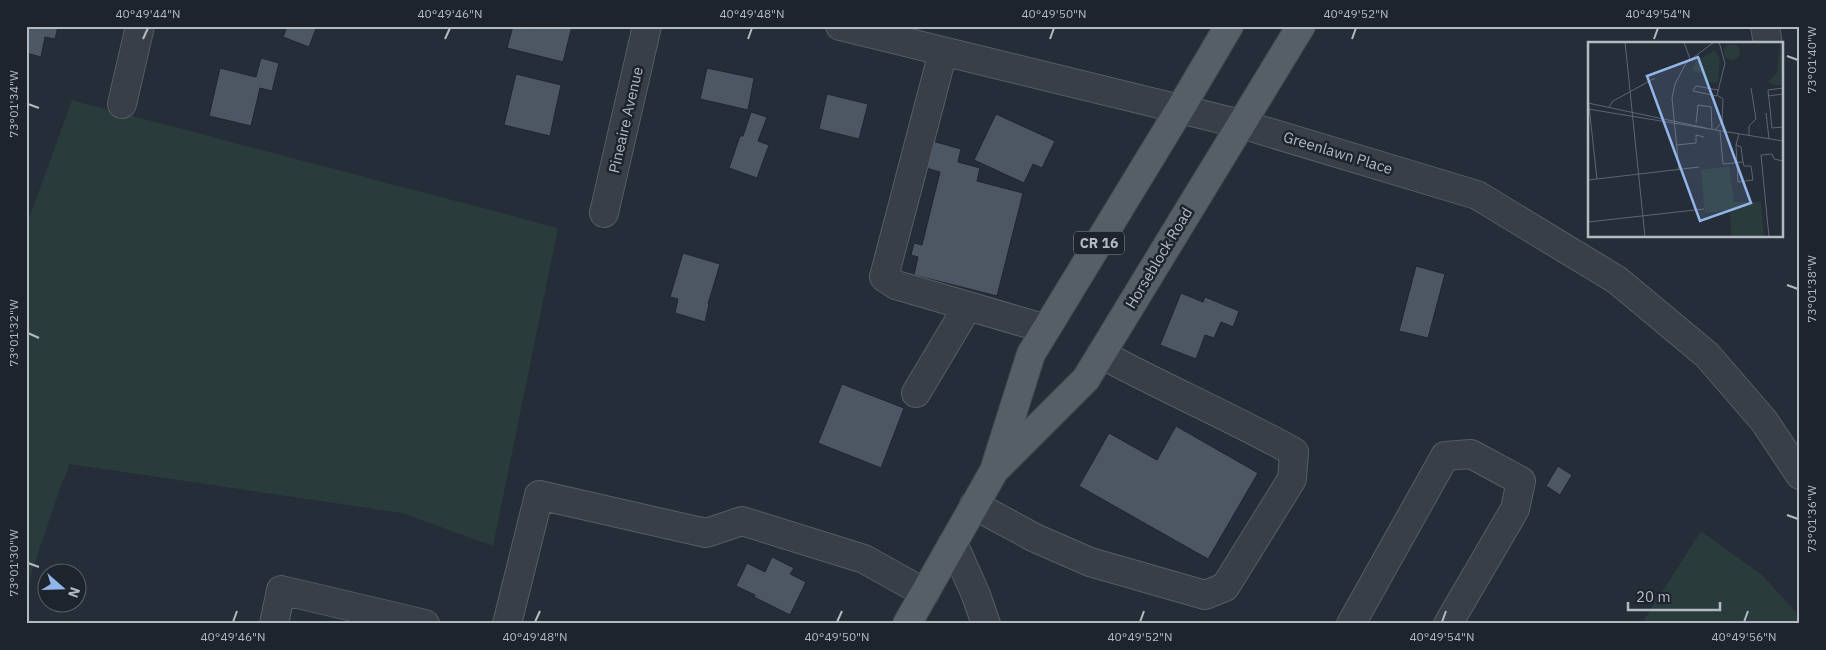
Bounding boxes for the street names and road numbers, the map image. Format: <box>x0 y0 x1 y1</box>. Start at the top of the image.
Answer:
street label: Pineaire Avenue <box>604 65 647 175</box>
street label: Greenlawn Place <box>1281 127 1395 178</box>
street label: Horseblock Road <box>1121 204 1196 312</box>
road number: CR 16 <box>1074 232 1124 254</box>

